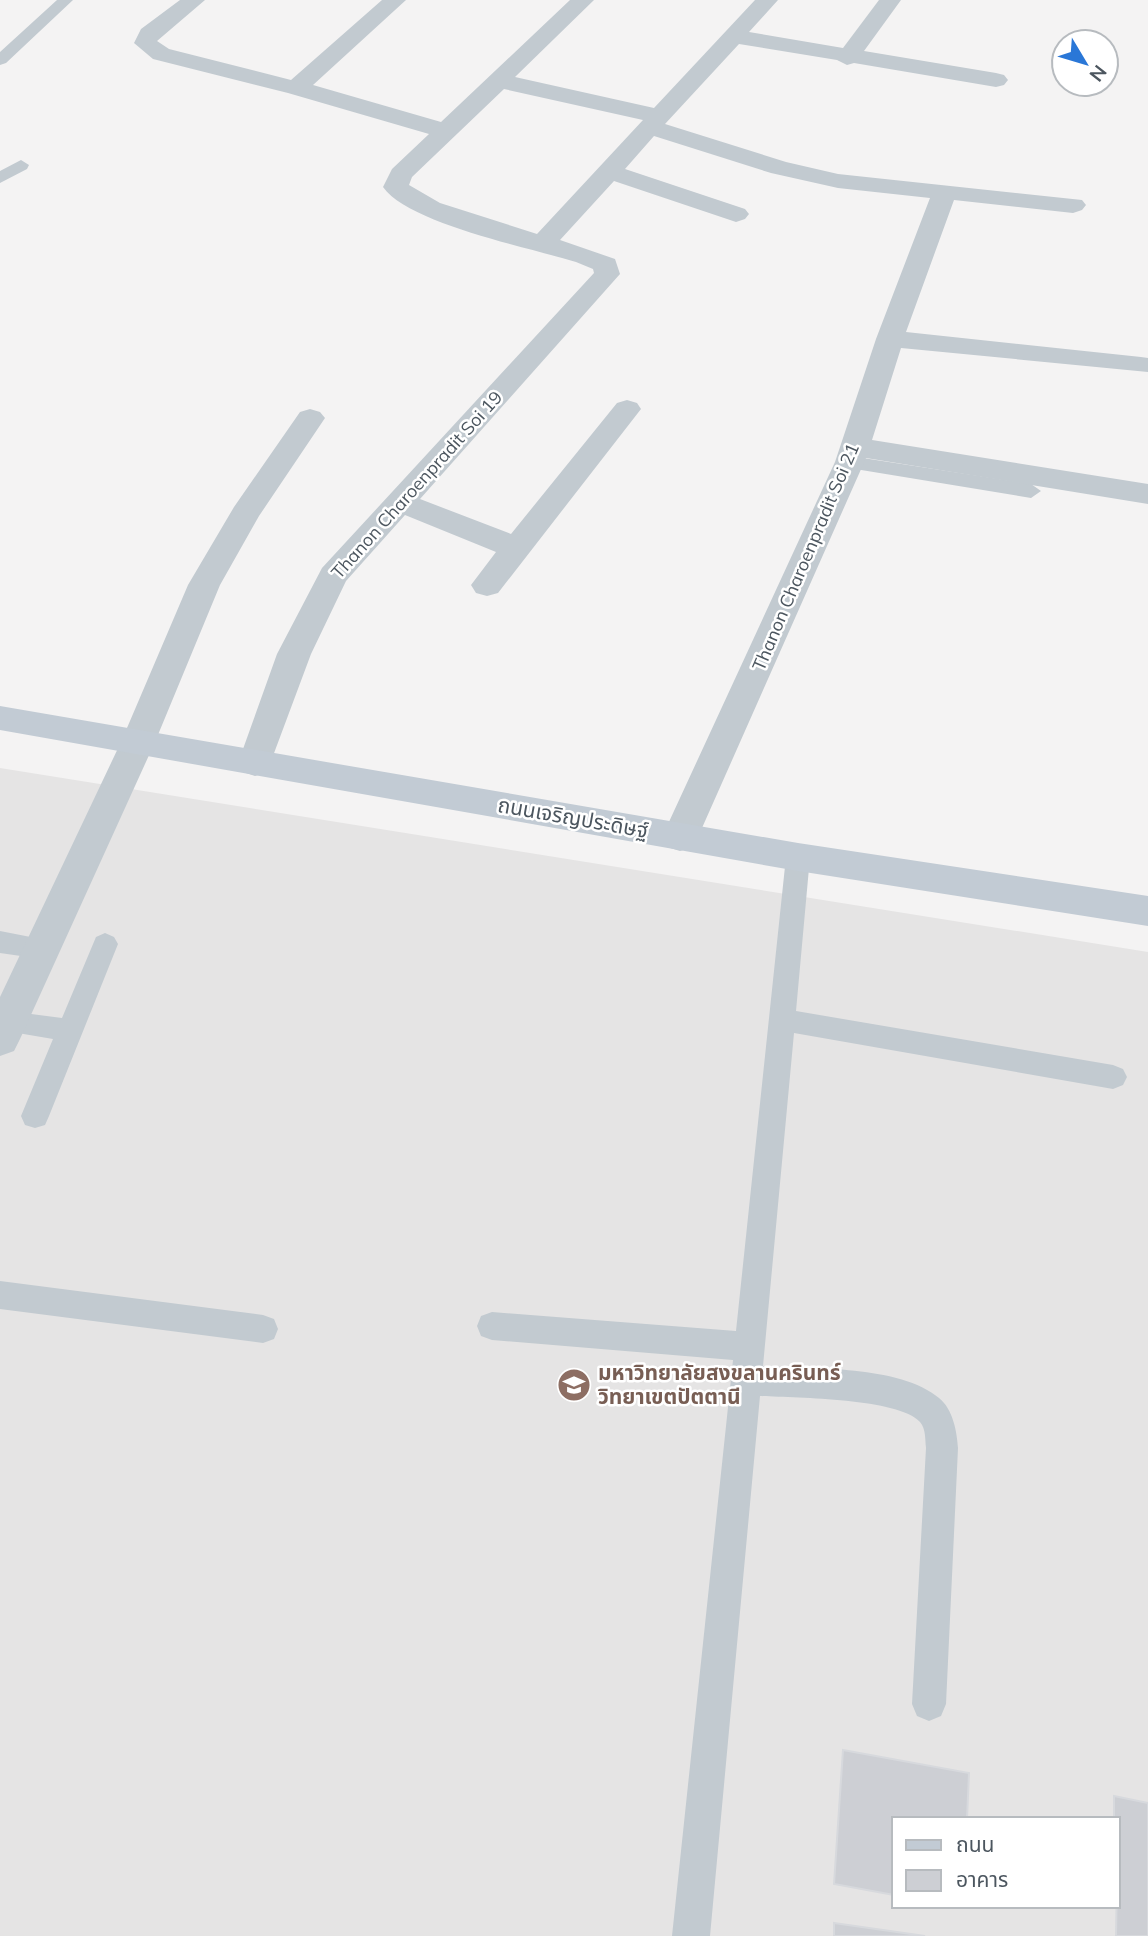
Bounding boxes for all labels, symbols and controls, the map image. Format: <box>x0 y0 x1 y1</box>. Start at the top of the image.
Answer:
north arrow <box>1050 28 1120 98</box>
text: N <box>1085 60 1112 87</box>
street label: Thanon Charoenpradit Soi 19 <box>326 386 507 583</box>
street label: Thanon Charoenpradit Soi 21 <box>747 439 864 674</box>
street label: ถนนเจริญประดิษฐ์ <box>496 791 651 843</box>
place label: มหาวิทยาลัยสงขลานครินทร์ วิทยาเขตปัตตานี <box>597 1359 841 1409</box>
school or university icon: มหาวิทยาลัยสงขลานครินทร์ วิทยาเขตปัตตานี <box>555 1366 593 1404</box>
legend <box>892 1817 1120 1908</box>
text: ถนน <box>956 1831 994 1857</box>
text: อาคาร <box>956 1866 1008 1892</box>

